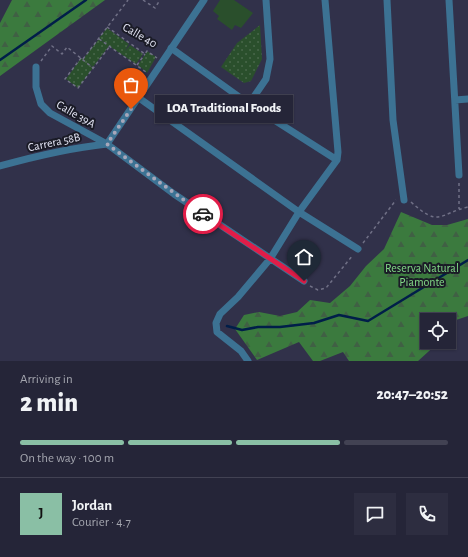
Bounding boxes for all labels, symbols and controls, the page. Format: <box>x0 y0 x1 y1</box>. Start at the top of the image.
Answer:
street label: Calle 40 <box>121 20 159 50</box>
pin <box>114 68 148 109</box>
icon: bag <box>120 74 142 96</box>
callout: LOA Traditional Foods <box>155 95 293 123</box>
street label: Calle 39A <box>54 98 98 130</box>
text: LOA Traditional Foods <box>167 102 281 115</box>
street label: Carrera 58B <box>27 131 81 153</box>
courier <box>183 194 223 234</box>
icon: car <box>192 203 214 225</box>
pin <box>287 240 321 281</box>
icon: home <box>293 246 315 268</box>
park label: Reserva Natural Piamonte <box>385 262 459 288</box>
map controls <box>420 313 456 349</box>
button: locate <box>420 313 456 349</box>
text: Arriving in <box>20 373 73 386</box>
text: 20:47–20:52 <box>376 387 448 402</box>
text: 2 min <box>20 390 78 416</box>
text: On the way · 100 m <box>20 452 114 465</box>
button: chat <box>354 493 396 535</box>
button: phone <box>406 493 448 535</box>
text: Jordan <box>72 498 112 513</box>
text: J <box>38 506 44 521</box>
text: Courier · 4.7 <box>72 516 131 529</box>

